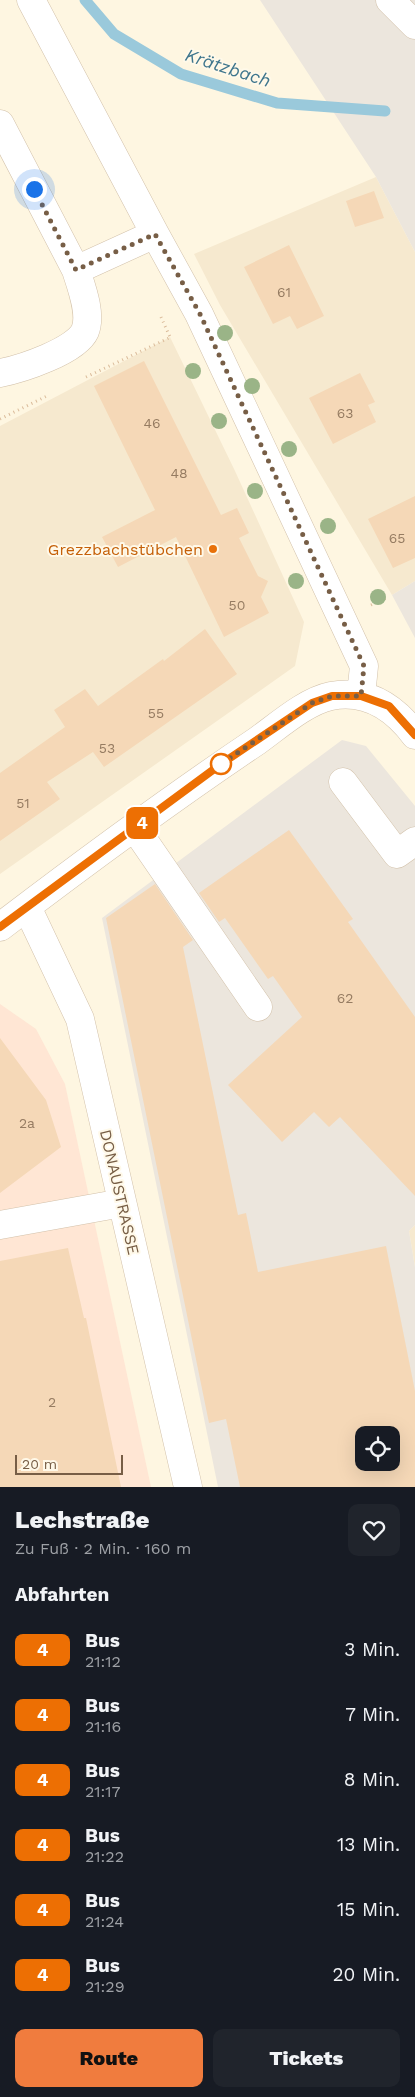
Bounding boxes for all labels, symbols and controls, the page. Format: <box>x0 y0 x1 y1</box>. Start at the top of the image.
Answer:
water label: Krätzbach <box>183 44 273 91</box>
your location <box>22 177 47 202</box>
house number: 61 <box>277 284 291 300</box>
house number: 63 <box>337 405 353 421</box>
house number: 46 <box>143 415 161 431</box>
house number: 48 <box>170 465 188 481</box>
house number: 65 <box>389 530 405 546</box>
place label: Grezzbachstübchen <box>48 540 203 559</box>
marker: Grezzbachstübchen <box>207 543 219 555</box>
house number: 50 <box>229 597 245 613</box>
house number: 55 <box>148 705 164 721</box>
house number: 53 <box>99 740 115 756</box>
unlabelled marker <box>210 753 232 775</box>
house number: 51 <box>16 795 30 811</box>
line badge: 4 <box>126 807 158 839</box>
text: 4 <box>136 812 148 833</box>
house number: 62 <box>337 990 353 1006</box>
house number: 2a <box>19 1115 35 1131</box>
street label: DONAUSTRASSE <box>96 1128 143 1257</box>
house number: 2 <box>48 1394 56 1410</box>
map controls <box>355 1426 400 1471</box>
button: locate <box>355 1426 400 1471</box>
scale bar <box>15 1452 122 1475</box>
text: 20 m <box>22 1456 57 1472</box>
button: heart <box>348 1504 400 1556</box>
text: Lechstraße <box>15 1506 150 1534</box>
text: Zu Fuß · 2 Min. · 160 m <box>15 1539 191 1558</box>
text: Abfahrten <box>15 1583 109 1606</box>
text: Bus <box>85 1629 120 1652</box>
text: 3 Min. <box>344 1638 400 1661</box>
text: 4 <box>37 1639 48 1660</box>
text: 21:12 <box>85 1652 121 1671</box>
text: Bus <box>85 1694 120 1717</box>
text: 7 Min. <box>345 1703 400 1726</box>
text: 4 <box>37 1704 48 1725</box>
text: 21:16 <box>85 1717 121 1736</box>
text: Bus <box>85 1759 120 1782</box>
text: 8 Min. <box>344 1768 400 1791</box>
text: 4 <box>37 1769 48 1790</box>
text: 21:17 <box>85 1782 121 1801</box>
text: Bus <box>85 1824 120 1847</box>
text: 13 Min. <box>337 1833 400 1856</box>
text: 4 <box>37 1834 48 1855</box>
text: 21:22 <box>85 1847 124 1866</box>
text: Bus <box>85 1889 120 1912</box>
text: 15 Min. <box>337 1898 400 1921</box>
text: 4 <box>37 1899 48 1920</box>
text: 21:24 <box>85 1912 124 1931</box>
text: Bus <box>85 1954 120 1977</box>
text: 20 Min. <box>333 1963 400 1986</box>
text: 4 <box>37 1964 48 1985</box>
text: 21:29 <box>85 1977 125 1996</box>
button: Route <box>15 2029 203 2087</box>
button: Tickets <box>213 2029 400 2087</box>

